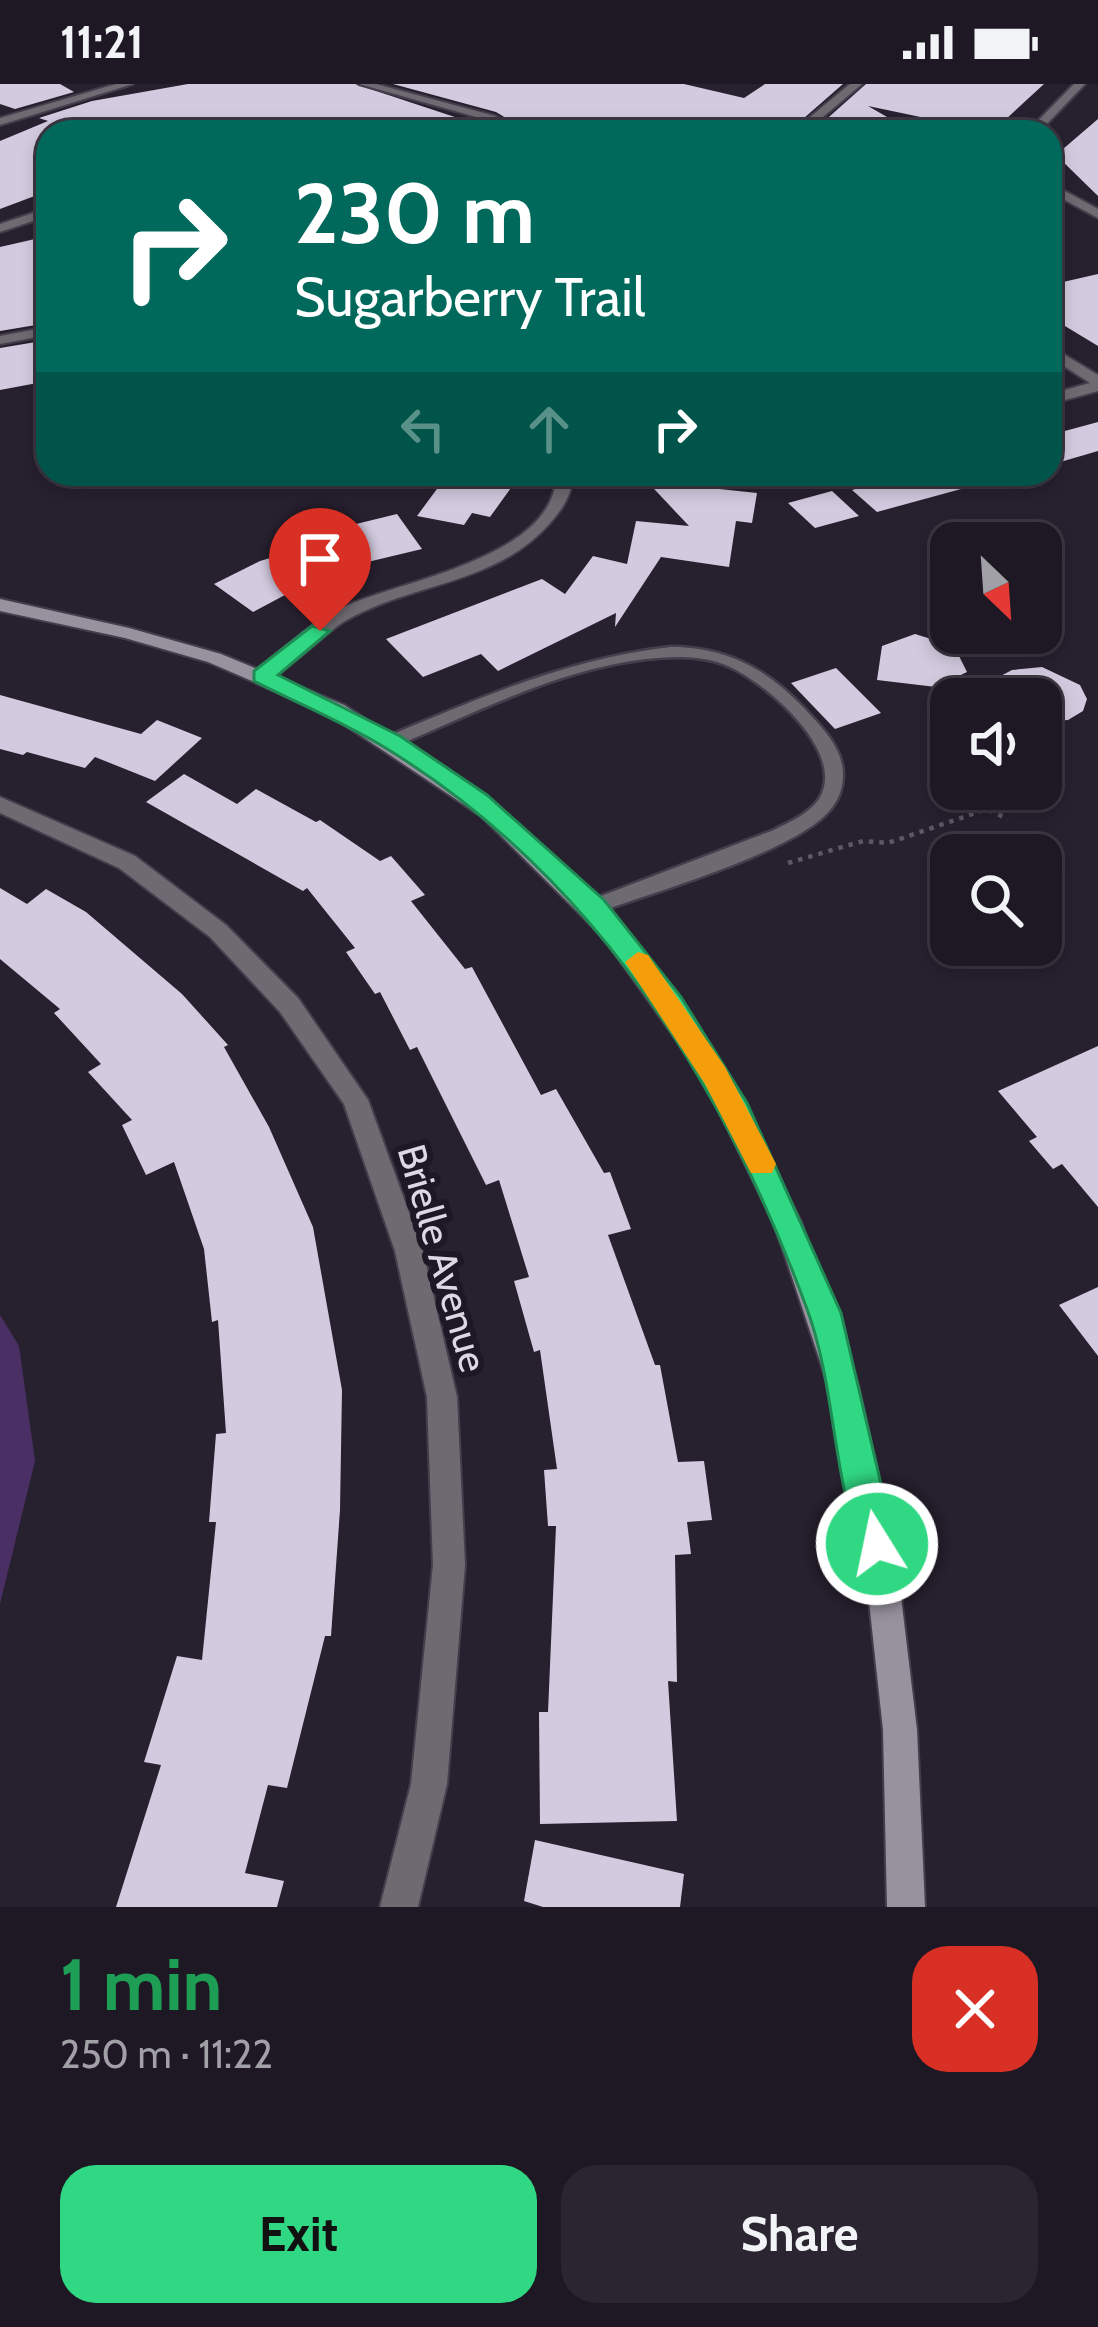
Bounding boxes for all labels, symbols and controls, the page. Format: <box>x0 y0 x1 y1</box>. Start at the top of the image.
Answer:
text: 11:21 <box>60 15 144 69</box>
text: 230 m <box>294 162 535 264</box>
icon: right <box>96 168 252 324</box>
text: Sugarberry Trail <box>294 264 645 330</box>
icon: left <box>390 396 456 462</box>
icon: ahead <box>516 396 582 462</box>
icon: right <box>642 396 708 462</box>
pin <box>269 508 371 631</box>
north arrow <box>930 522 1062 654</box>
map controls <box>930 522 1062 966</box>
icon: arrive <box>287 526 353 592</box>
button: sound <box>930 678 1062 810</box>
button: search <box>930 834 1062 966</box>
street label: Brielle Avenue <box>388 1139 498 1377</box>
position arrow <box>814 1481 940 1607</box>
text: 1 min <box>60 1941 222 2028</box>
button: close <box>912 1946 1038 2072</box>
text: 250 m · 11:22 <box>60 2030 273 2078</box>
button: Exit <box>60 2165 537 2303</box>
button: Share <box>561 2165 1038 2303</box>

